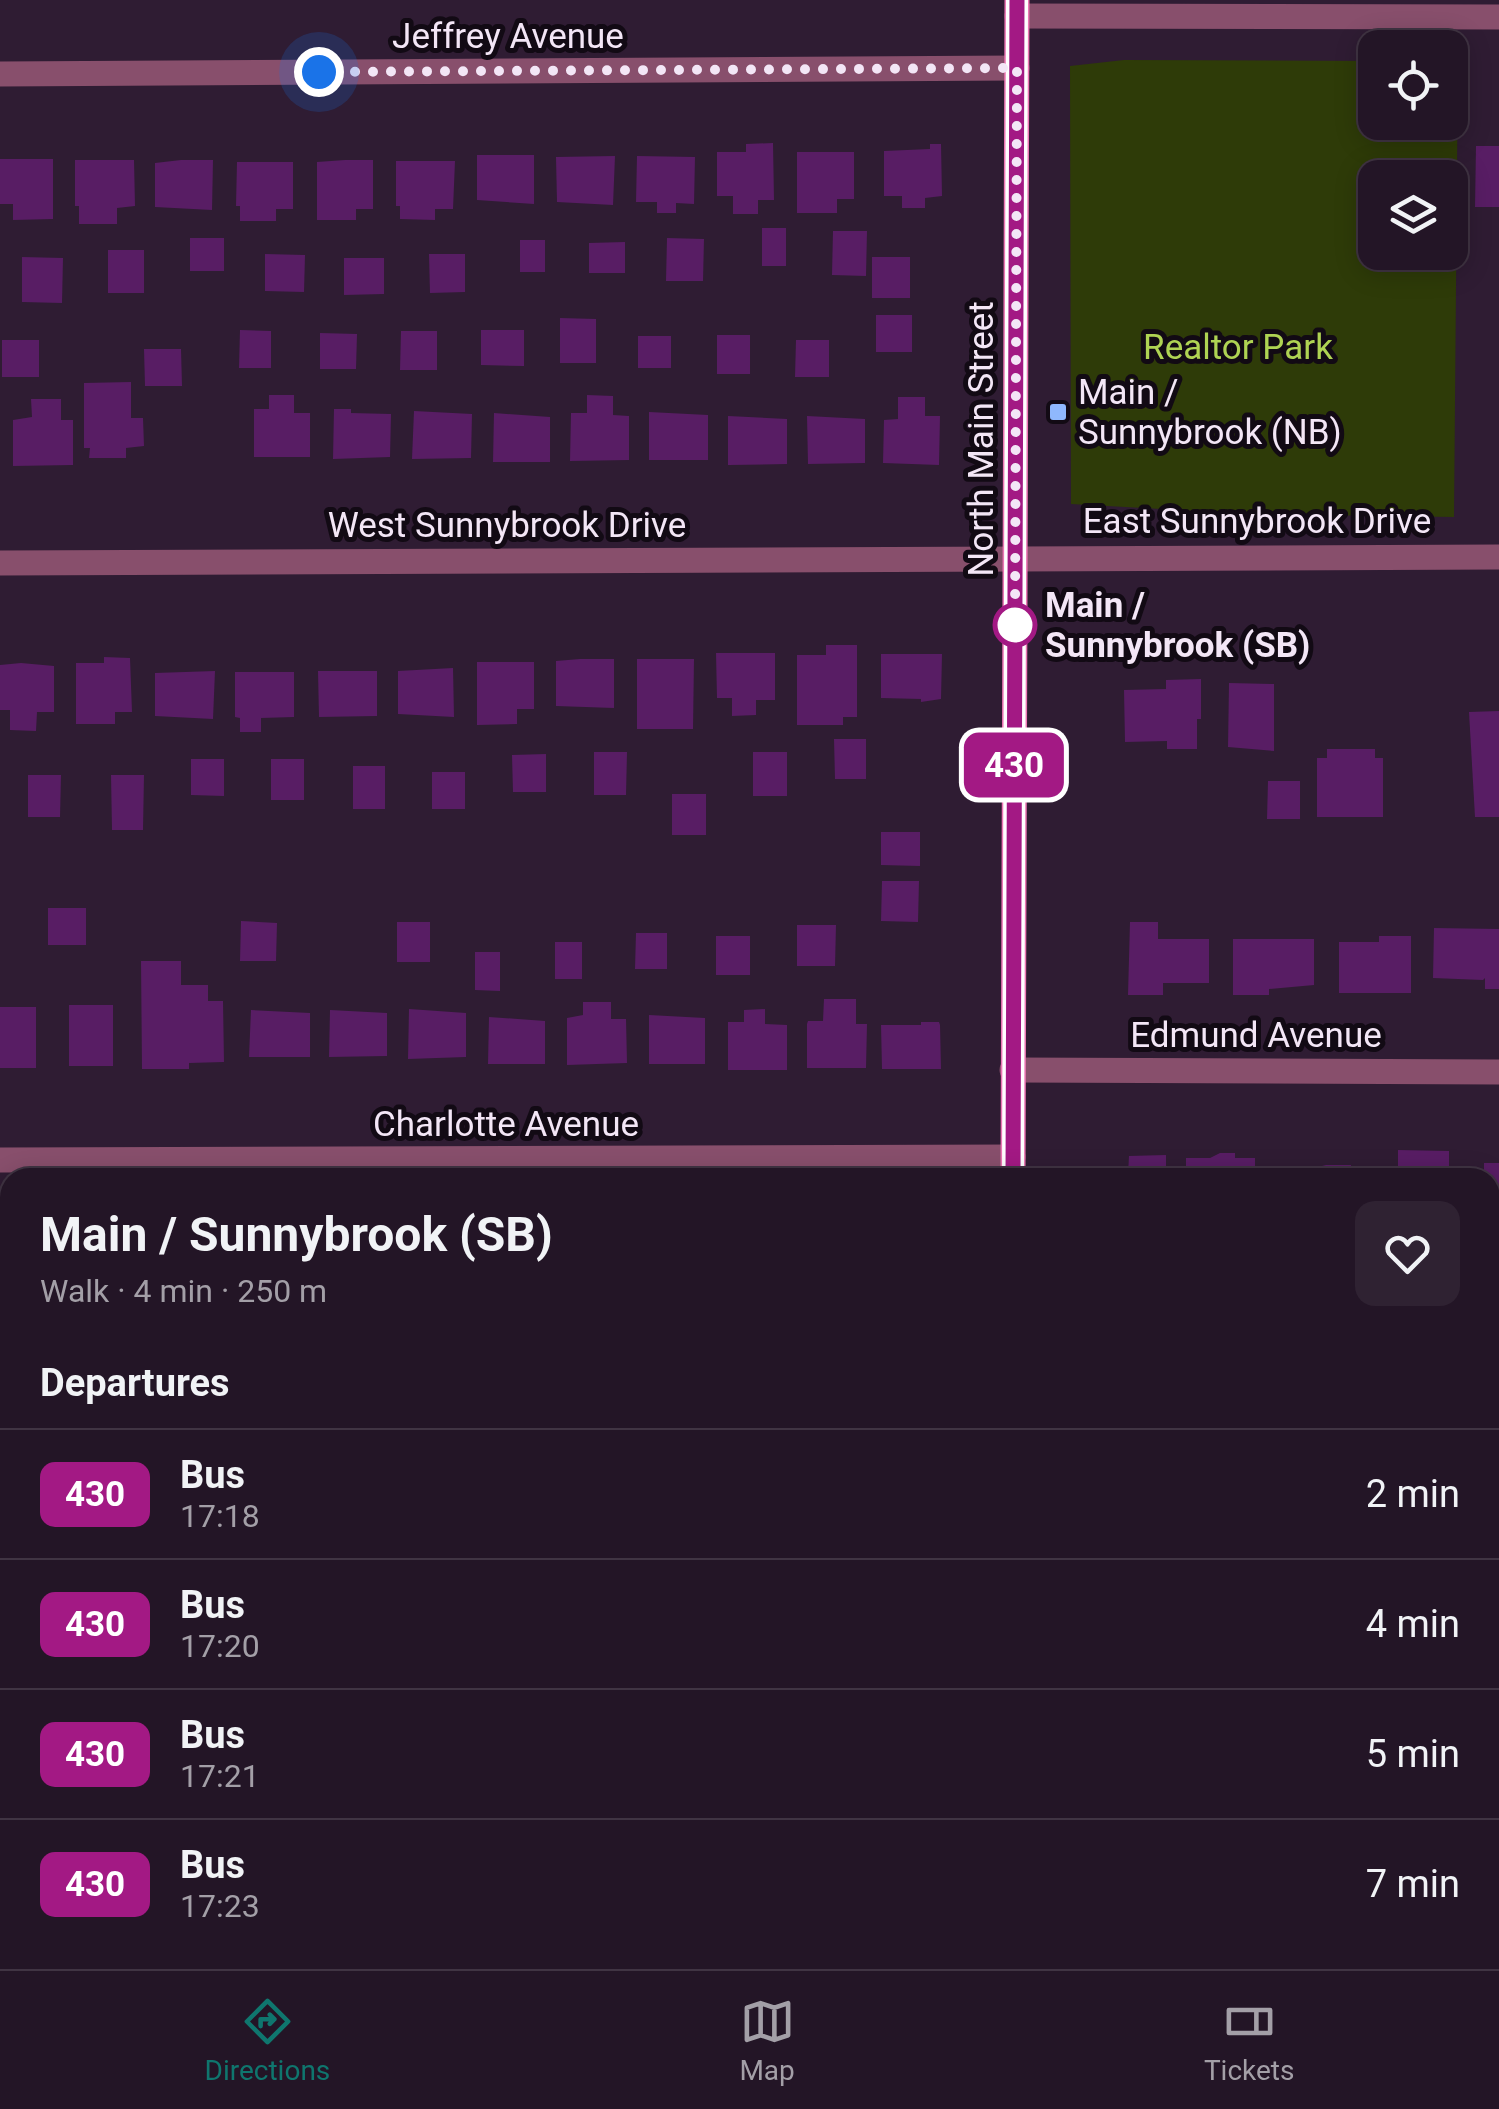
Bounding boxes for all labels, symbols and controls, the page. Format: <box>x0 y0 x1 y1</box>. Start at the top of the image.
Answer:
street label: Jeffrey Avenue <box>392 16 624 57</box>
map controls <box>1358 30 1468 270</box>
button: locate <box>1358 30 1468 140</box>
your location <box>294 47 344 97</box>
button: layers <box>1358 160 1468 270</box>
street label: North Main Street <box>961 301 1002 577</box>
park label: Realtor Park <box>1143 327 1333 368</box>
place label: Main / Sunnybrook (NB) <box>1078 372 1342 453</box>
marker: Main / Sunnybrook (NB) <box>1047 401 1069 423</box>
street label: East Sunnybrook Drive <box>1083 501 1431 542</box>
street label: West Sunnybrook Drive <box>328 505 686 546</box>
place label: Main / Sunnybrook (SB) <box>1045 585 1310 666</box>
marker: Main / Sunnybrook (SB) <box>994 604 1036 646</box>
line badge: 430 <box>956 732 1072 798</box>
text: 430 <box>984 745 1044 786</box>
street label: Edmund Avenue <box>1130 1015 1382 1056</box>
street label: Charlotte Avenue <box>373 1104 639 1145</box>
button: heart <box>1355 1201 1460 1306</box>
text: Main / Sunnybrook (SB) <box>40 1206 553 1263</box>
text: Walk · 4 min · 250 m <box>40 1272 327 1310</box>
text: Departures <box>40 1361 230 1405</box>
text: Bus <box>180 1453 245 1497</box>
text: 2 min <box>1366 1472 1460 1516</box>
text: 430 <box>65 1474 125 1515</box>
text: 17:18 <box>180 1497 260 1535</box>
text: Bus <box>180 1583 245 1627</box>
text: 4 min <box>1366 1602 1460 1646</box>
text: 430 <box>65 1604 125 1645</box>
text: 17:20 <box>180 1627 260 1665</box>
text: Bus <box>180 1713 245 1757</box>
text: 5 min <box>1366 1732 1460 1776</box>
text: 430 <box>65 1734 125 1775</box>
text: 17:21 <box>180 1757 260 1795</box>
text: Bus <box>180 1843 245 1887</box>
text: 7 min <box>1366 1862 1460 1906</box>
text: 430 <box>65 1864 125 1905</box>
text: 17:23 <box>180 1887 260 1925</box>
tab: Directions <box>205 1994 330 2087</box>
tab: Map <box>739 1994 795 2087</box>
tab: Tickets <box>1204 1994 1294 2087</box>

